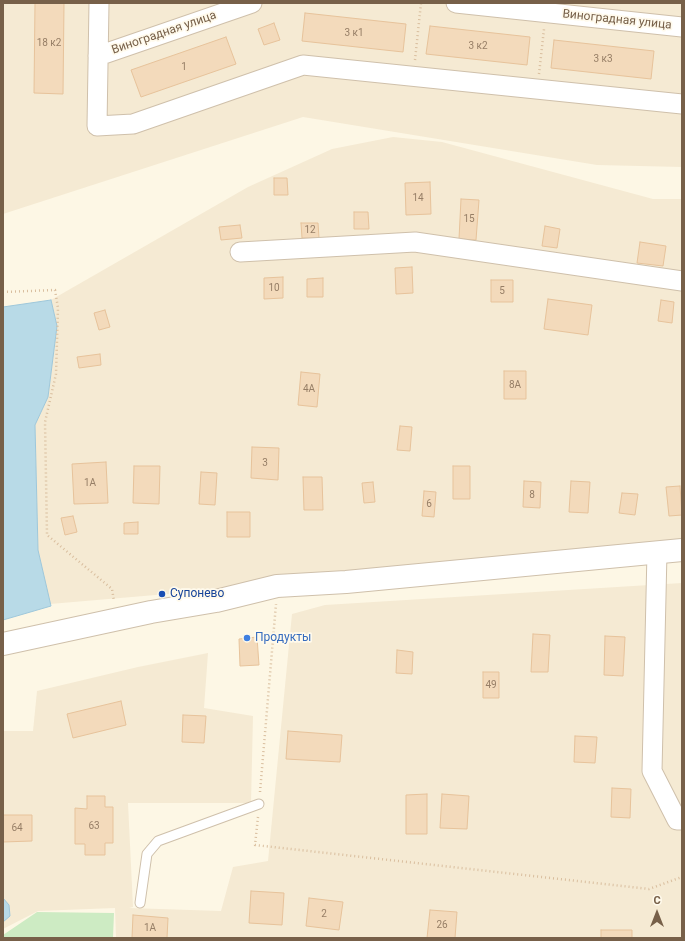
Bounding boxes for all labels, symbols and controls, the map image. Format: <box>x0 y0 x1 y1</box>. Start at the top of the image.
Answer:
street label: Виноградная улица <box>562 7 672 33</box>
street label: Виноградная улица <box>110 8 218 58</box>
house number: 3 к1 <box>344 27 364 39</box>
house number: 18 к2 <box>37 37 61 49</box>
house number: 3 к2 <box>468 40 488 52</box>
house number: 3 к3 <box>593 53 613 65</box>
house number: 1 <box>181 61 187 73</box>
house number: 14 <box>412 192 424 204</box>
house number: 15 <box>463 213 475 225</box>
house number: 12 <box>304 224 316 236</box>
house number: 10 <box>268 282 280 294</box>
house number: 5 <box>499 285 505 297</box>
house number: 8А <box>509 379 521 391</box>
house number: 4А <box>303 383 315 395</box>
house number: 3 <box>262 457 268 469</box>
house number: 1А <box>84 477 96 489</box>
house number: 8 <box>529 489 535 501</box>
house number: 6 <box>426 498 432 510</box>
place label: Супонево <box>170 587 224 601</box>
marker: Супонево <box>157 589 167 599</box>
place label: Продукты <box>255 631 311 645</box>
marker: Продукты <box>242 633 252 643</box>
house number: 49 <box>485 679 497 691</box>
house number: 63 <box>88 820 100 832</box>
house number: 64 <box>11 822 23 834</box>
north arrow <box>637 893 677 933</box>
text: С <box>653 894 661 907</box>
house number: 2 <box>321 908 327 920</box>
house number: 26 <box>436 919 448 931</box>
house number: 1А <box>144 922 156 934</box>

